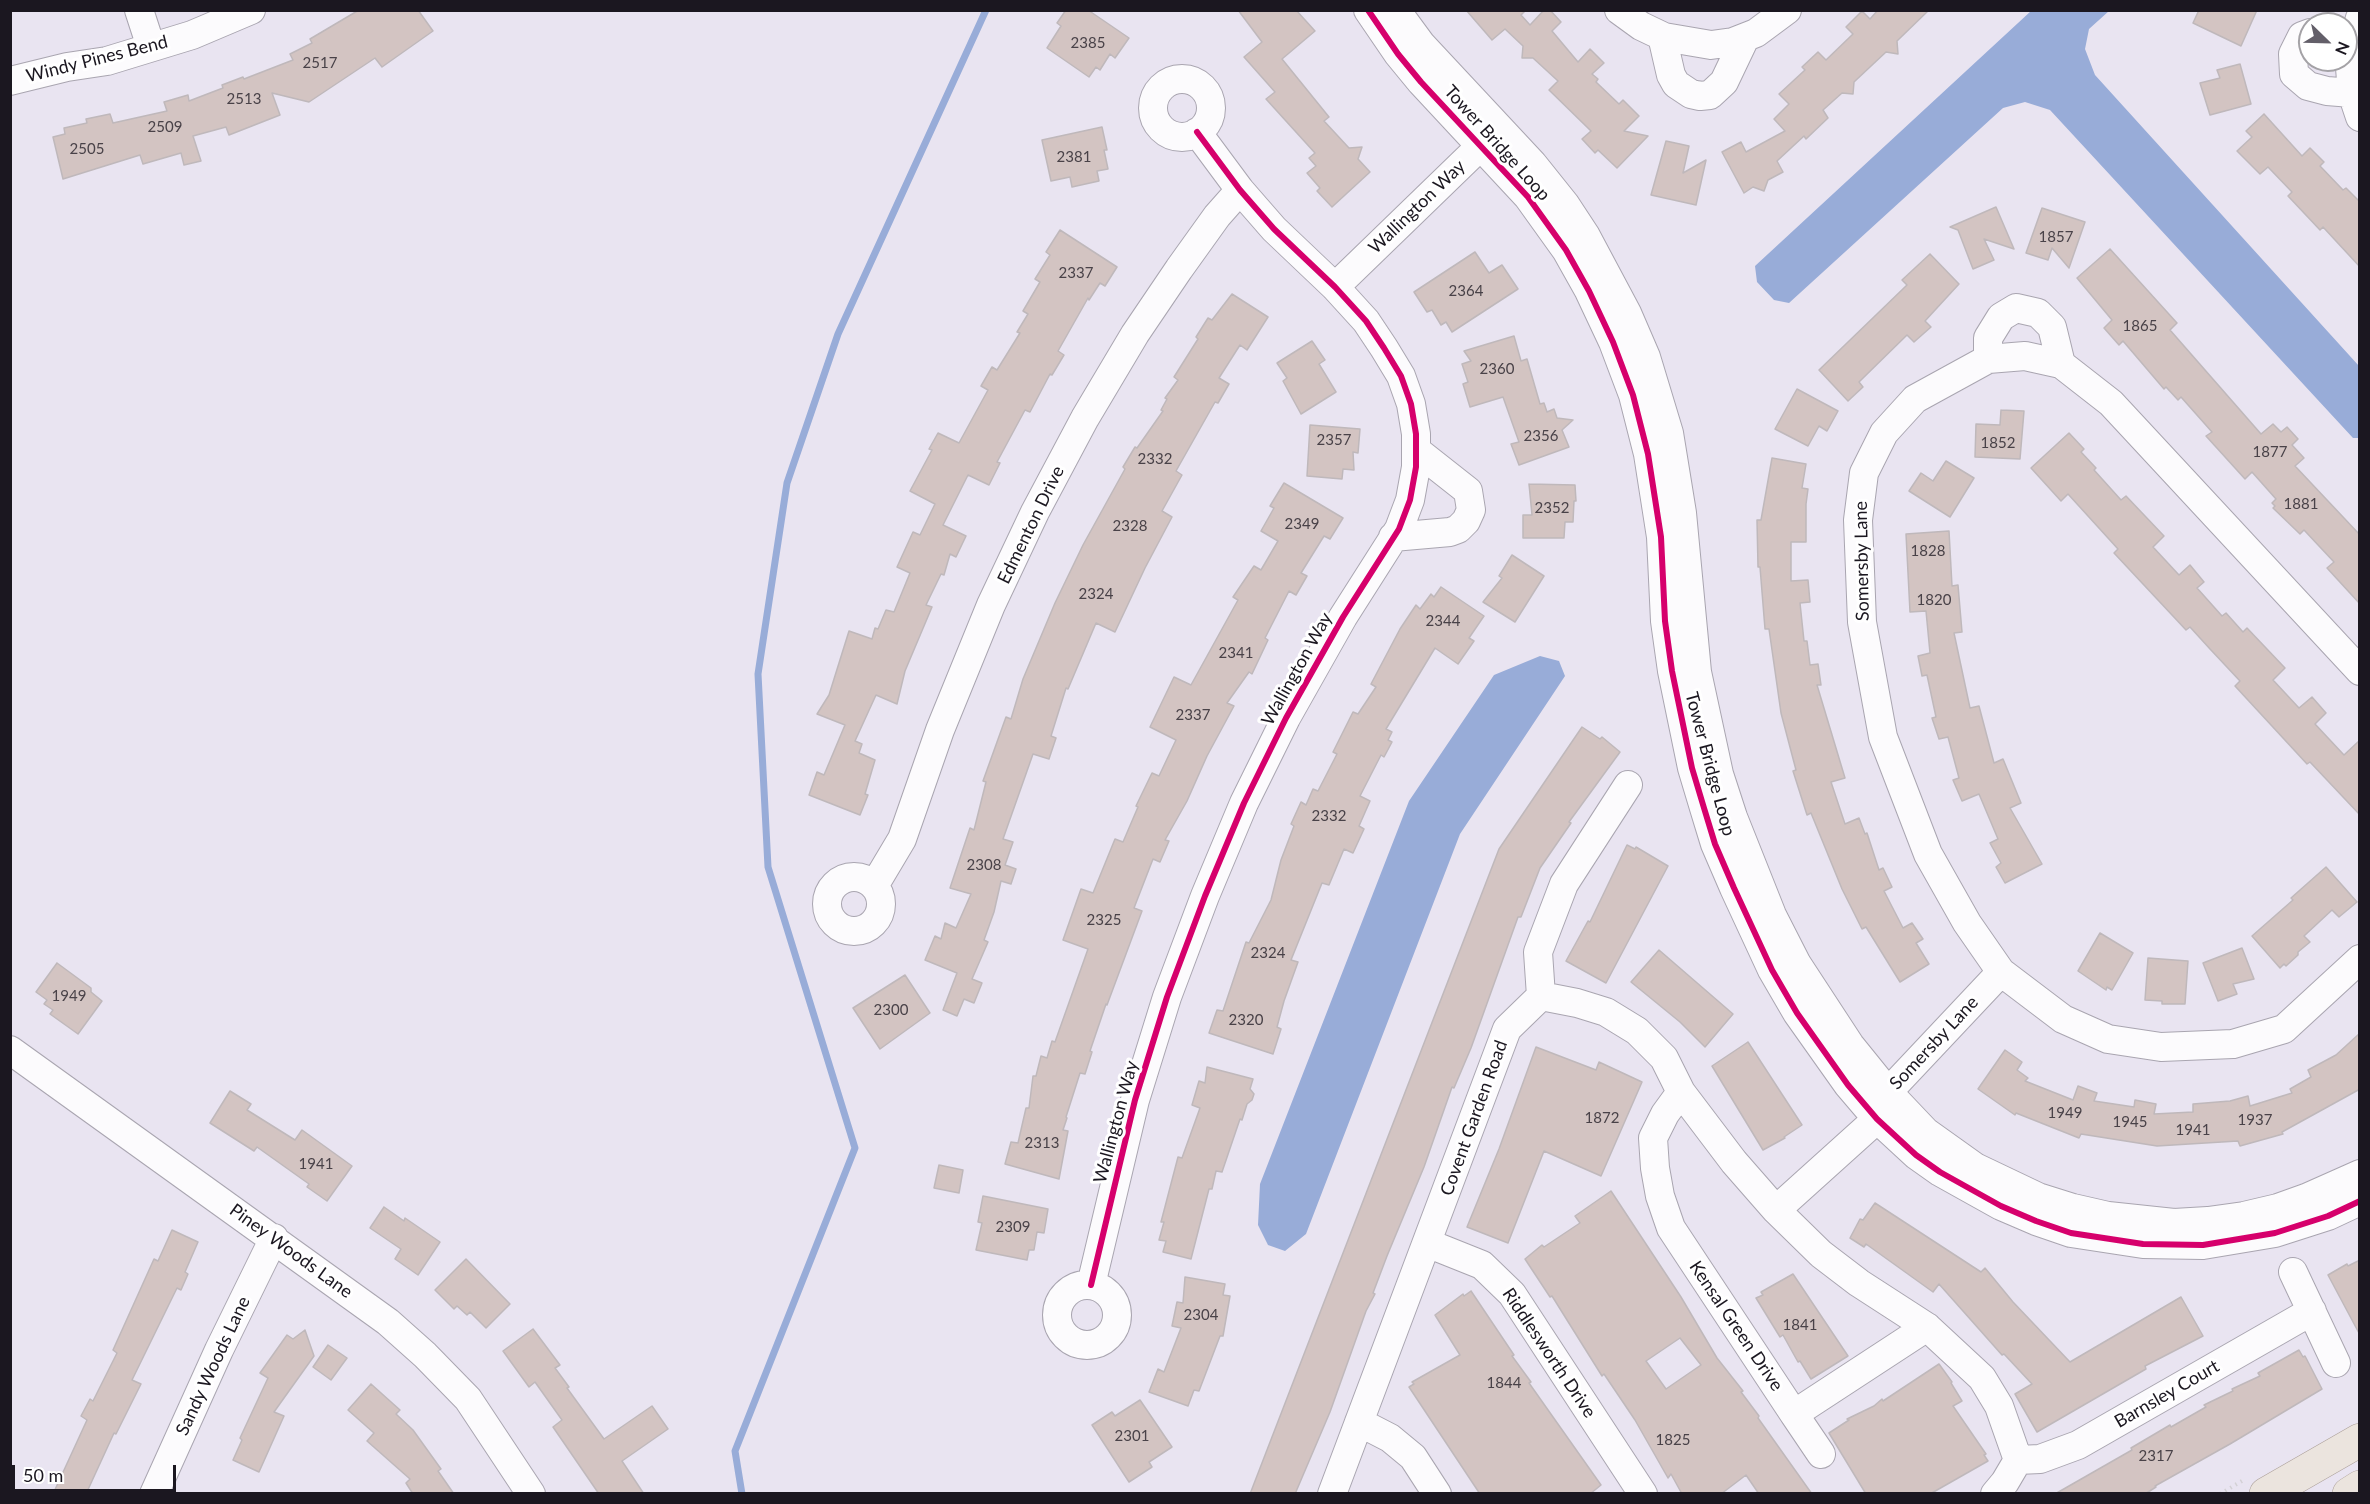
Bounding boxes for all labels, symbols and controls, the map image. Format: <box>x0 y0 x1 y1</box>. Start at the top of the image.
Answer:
north arrow <box>2298 12 2358 72</box>
street label: Windy Pines Bend <box>24 31 170 87</box>
house number: 2385 <box>1071 34 1105 52</box>
text: N <box>2332 39 2354 58</box>
house number: 2517 <box>303 54 337 72</box>
street label: Tower Bridge Loop <box>1439 81 1555 205</box>
house number: 2513 <box>227 90 261 108</box>
house number: 2509 <box>148 118 182 136</box>
house number: 2505 <box>70 140 104 158</box>
house number: 2381 <box>1057 148 1091 166</box>
street label: Wallington Way <box>1364 156 1470 258</box>
house number: 1857 <box>2039 228 2073 246</box>
house number: 2337 <box>1059 264 1093 282</box>
house number: 2364 <box>1449 282 1483 300</box>
house number: 1865 <box>2123 317 2157 335</box>
house number: 2360 <box>1480 360 1514 378</box>
house number: 2356 <box>1524 427 1558 445</box>
house number: 2357 <box>1317 431 1351 449</box>
house number: 1852 <box>1981 434 2015 452</box>
house number: 1877 <box>2253 443 2287 461</box>
house number: 2332 <box>1138 450 1172 468</box>
street label: Edmenton Drive <box>993 463 1069 587</box>
house number: 1881 <box>2284 495 2318 513</box>
house number: 2352 <box>1535 499 1569 517</box>
street label: Somersby Lane <box>1850 501 1874 621</box>
house number: 2349 <box>1285 515 1319 533</box>
house number: 2328 <box>1113 517 1147 535</box>
house number: 1828 <box>1911 542 1945 560</box>
house number: 2324 <box>1079 585 1113 603</box>
house number: 1820 <box>1917 591 1951 609</box>
street label: Wallington Way <box>1257 609 1337 729</box>
house number: 2344 <box>1426 612 1460 630</box>
house number: 2341 <box>1219 644 1253 662</box>
street label: Tower Bridge Loop <box>1680 690 1740 838</box>
house number: 2337 <box>1176 706 1210 724</box>
house number: 2332 <box>1312 807 1346 825</box>
house number: 2308 <box>967 856 1001 874</box>
house number: 2325 <box>1087 911 1121 929</box>
house number: 2324 <box>1251 944 1285 962</box>
house number: 1949 <box>52 987 86 1005</box>
street label: Somersby Lane <box>1885 992 1983 1094</box>
house number: 2300 <box>874 1001 908 1019</box>
house number: 2320 <box>1229 1011 1263 1029</box>
street label: Covent Garden Road <box>1436 1037 1512 1199</box>
street label: Wallington Way <box>1089 1059 1143 1185</box>
house number: 1949 <box>2048 1104 2082 1122</box>
house number: 1872 <box>1585 1109 1619 1127</box>
house number: 1937 <box>2238 1111 2272 1129</box>
house number: 1945 <box>2113 1113 2147 1131</box>
house number: 1941 <box>2176 1121 2210 1139</box>
house number: 2313 <box>1025 1134 1059 1152</box>
house number: 1941 <box>299 1155 333 1173</box>
street label: Piney Woods Lane <box>225 1199 357 1303</box>
house number: 2309 <box>996 1218 1030 1236</box>
street label: Kensal Green Drive <box>1685 1257 1787 1395</box>
street label: Riddlesworth Drive <box>1498 1284 1600 1422</box>
street label: Sandy Woods Lane <box>171 1293 255 1439</box>
house number: 2304 <box>1184 1306 1218 1324</box>
house number: 1841 <box>1783 1316 1817 1334</box>
street label: Barnsley Court <box>2111 1355 2223 1433</box>
house number: 1844 <box>1487 1374 1521 1392</box>
house number: 2301 <box>1115 1427 1149 1445</box>
house number: 1825 <box>1656 1431 1690 1449</box>
house number: 2317 <box>2139 1447 2173 1465</box>
scale bar <box>15 1453 178 1491</box>
text: 50 m <box>23 1464 63 1486</box>

